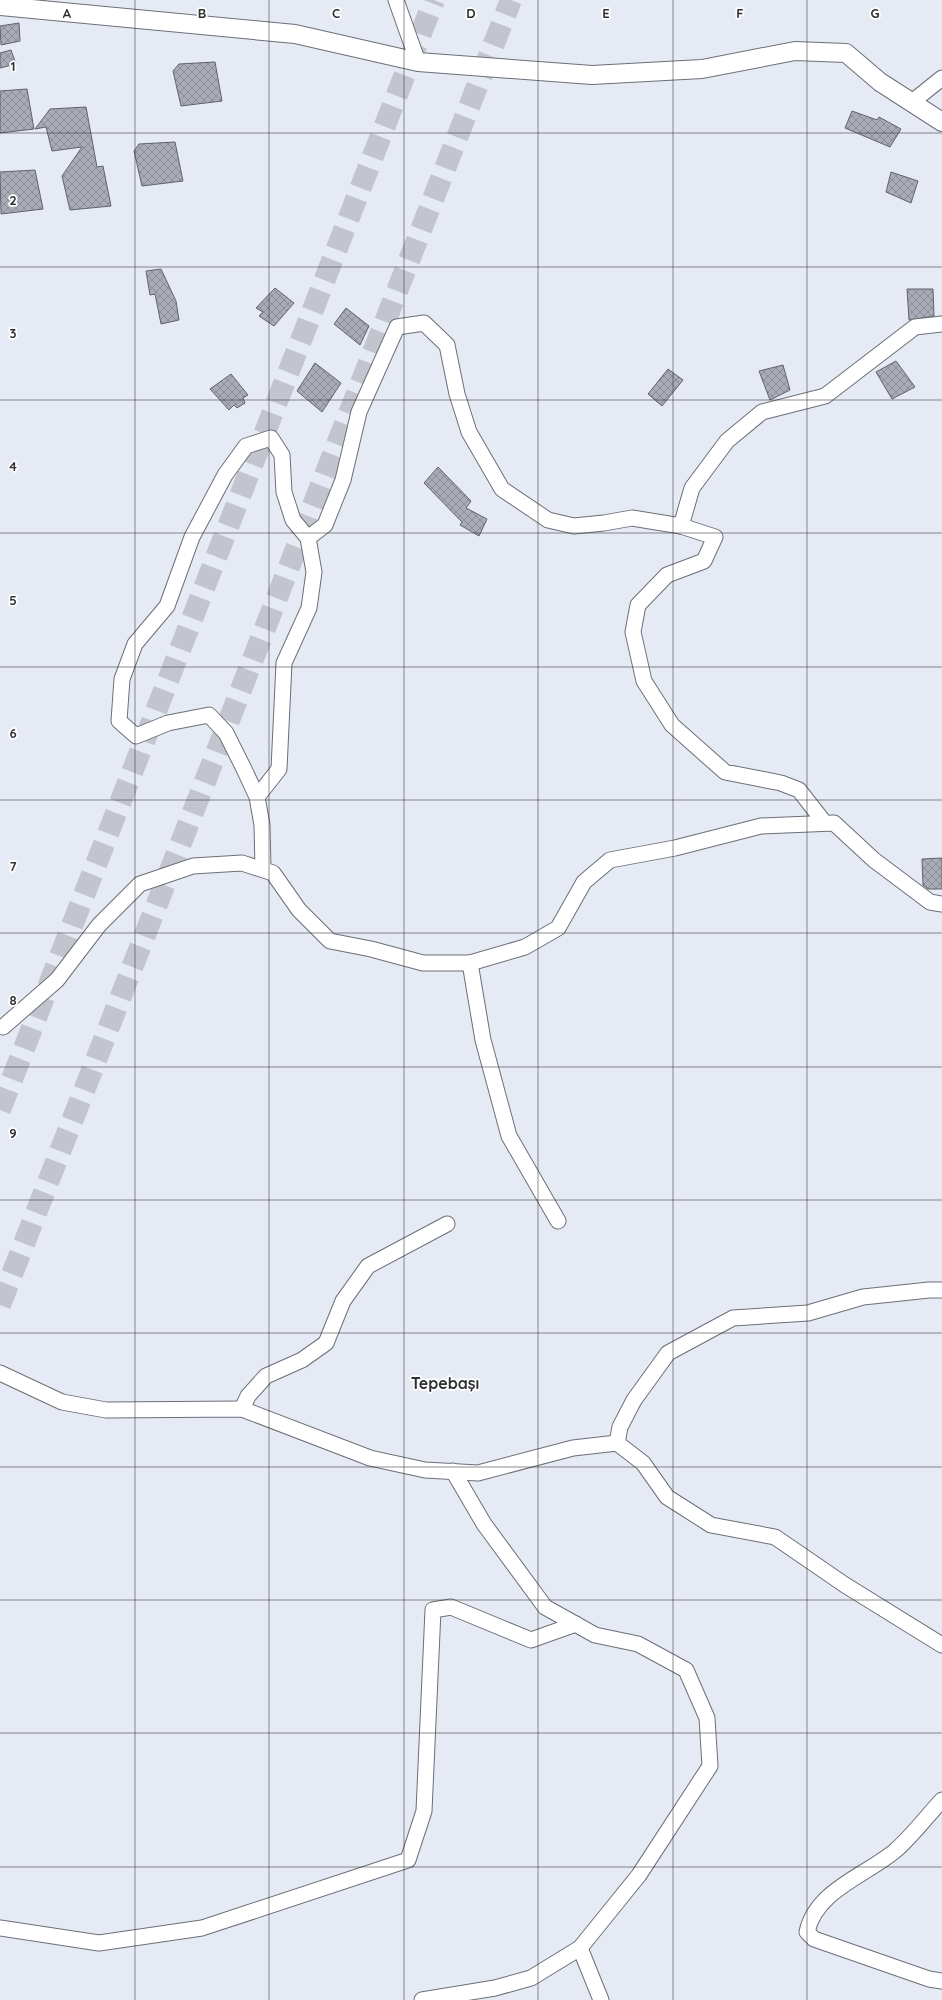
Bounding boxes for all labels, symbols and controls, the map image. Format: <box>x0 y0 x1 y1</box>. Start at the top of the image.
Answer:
text: A <box>63 5 72 21</box>
text: B <box>198 5 206 21</box>
text: C <box>332 5 340 21</box>
text: D <box>466 5 476 21</box>
text: E <box>602 5 610 21</box>
text: F <box>736 5 744 21</box>
text: G <box>870 5 880 21</box>
text: 1 <box>10 58 16 74</box>
text: 2 <box>9 192 17 208</box>
text: 3 <box>10 325 17 341</box>
text: 4 <box>9 458 17 474</box>
text: 5 <box>9 592 17 608</box>
text: 6 <box>9 725 17 741</box>
text: 7 <box>9 858 17 874</box>
text: 8 <box>9 992 17 1008</box>
text: 9 <box>9 1125 17 1141</box>
district label: Tepebaşı <box>411 1373 479 1393</box>

